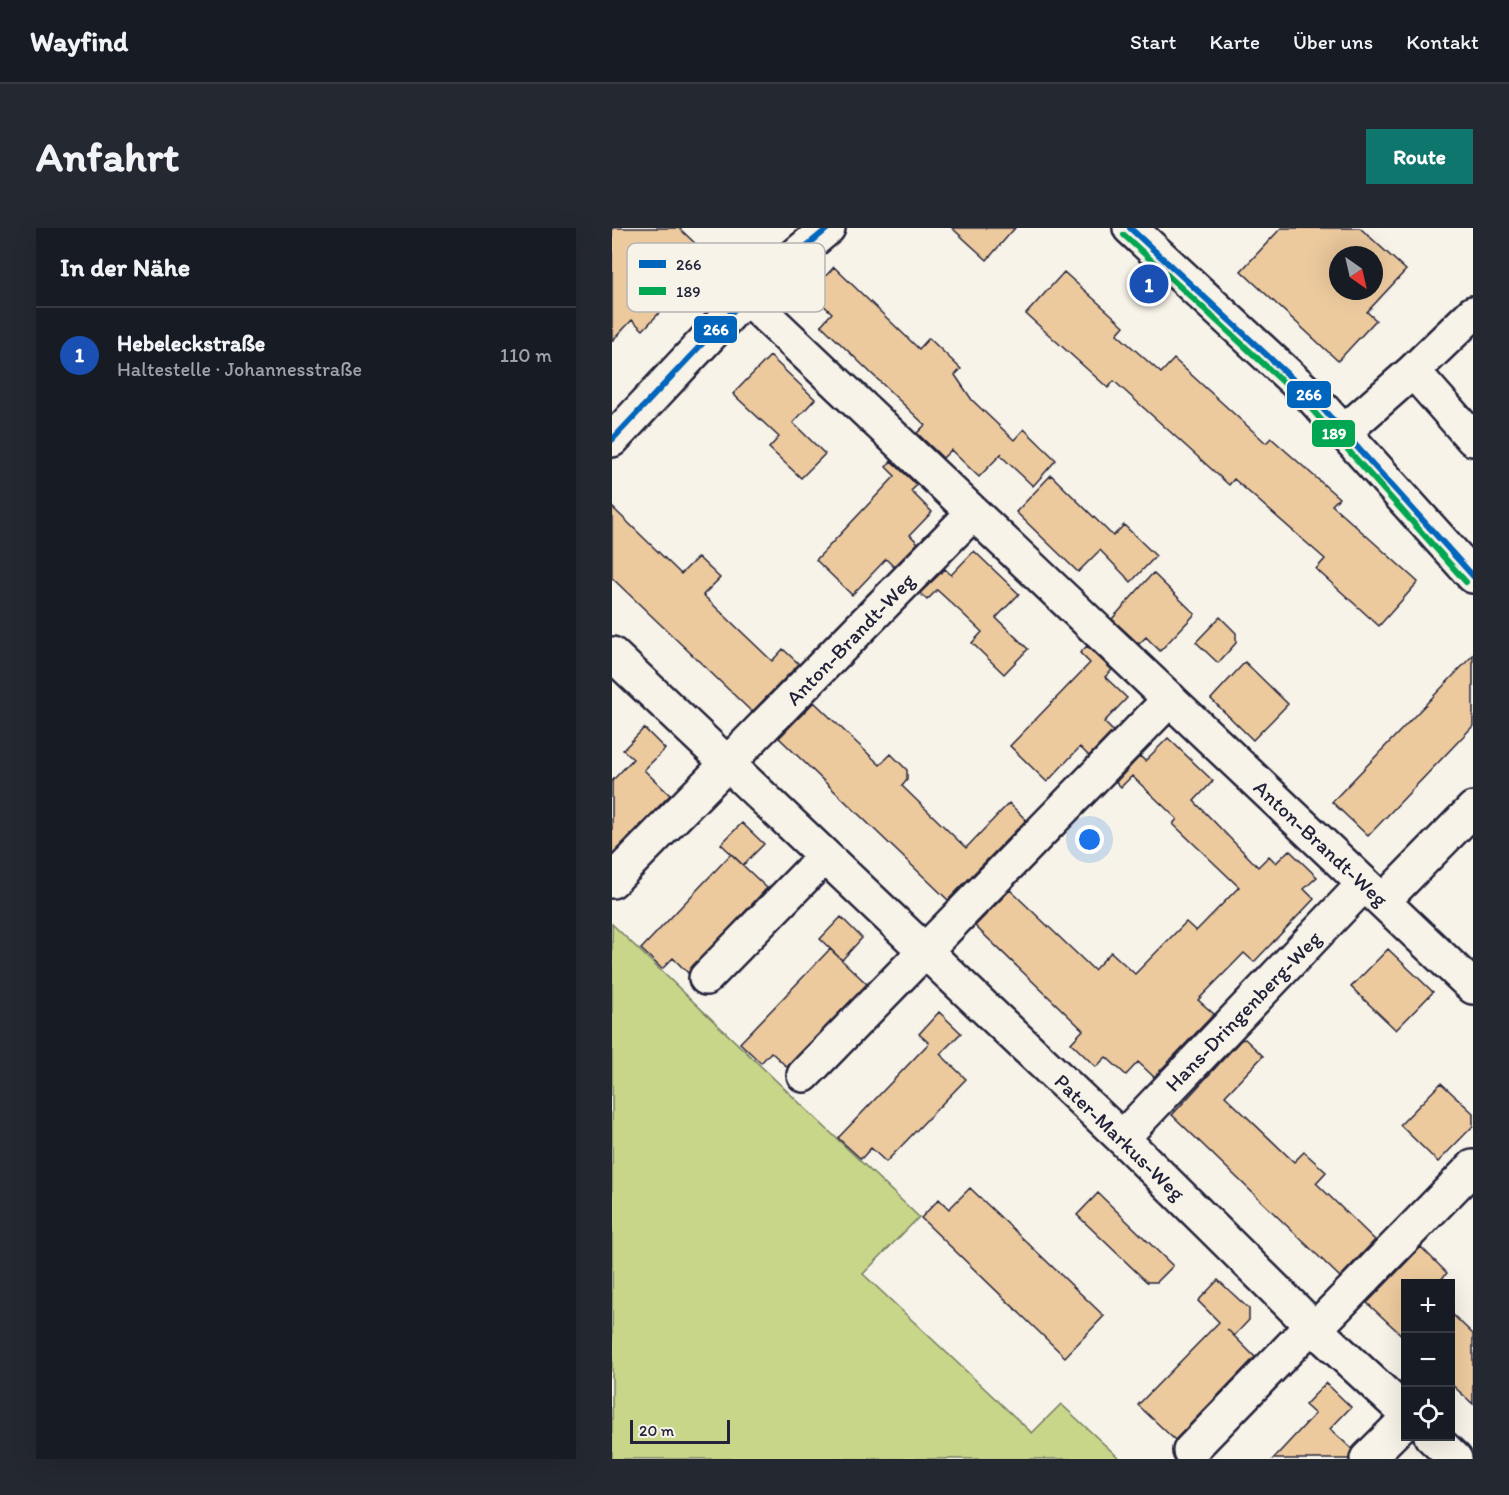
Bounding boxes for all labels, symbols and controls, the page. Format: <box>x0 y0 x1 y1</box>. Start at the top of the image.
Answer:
text: Wayfind <box>30 24 128 58</box>
text: Start <box>1130 29 1176 54</box>
text: Karte <box>1209 29 1260 54</box>
text: Über uns <box>1293 29 1373 54</box>
text: Kontakt <box>1406 29 1479 54</box>
button: Route <box>1366 129 1473 184</box>
text: Anfahrt <box>36 131 179 182</box>
legend <box>627 243 825 312</box>
north arrow <box>1329 246 1383 300</box>
text: In der Nähe <box>60 251 190 283</box>
text: 266 <box>676 255 701 274</box>
pin: 1 <box>1130 262 1168 306</box>
text: 189 <box>676 282 701 301</box>
line badge: 266 <box>693 315 738 344</box>
text: 266 <box>703 320 729 339</box>
text: Hebeleckstraße <box>117 330 265 357</box>
text: 1 <box>75 343 84 367</box>
text: 110 m <box>500 343 552 367</box>
text: Haltestelle · Johannesstraße <box>117 357 362 381</box>
line badge: 266 <box>1286 380 1332 409</box>
text: 266 <box>1296 385 1322 404</box>
line badge: 189 <box>1311 419 1356 448</box>
text: 189 <box>1322 424 1346 443</box>
street label: Anton-Brandt-Weg <box>781 567 920 710</box>
street label: Anton-Brandt-Weg <box>1249 774 1393 912</box>
your location <box>1075 825 1104 854</box>
street label: Hans-Dringenberg-Weg <box>1160 925 1326 1096</box>
street label: Pater-Markus-Weg <box>1050 1068 1191 1206</box>
map controls <box>1401 1279 1455 1441</box>
button: + <box>1401 1279 1455 1333</box>
button: − <box>1401 1333 1455 1387</box>
button: locate <box>1401 1387 1455 1441</box>
scale bar <box>630 1417 730 1444</box>
text: 20 m <box>639 1421 674 1440</box>

